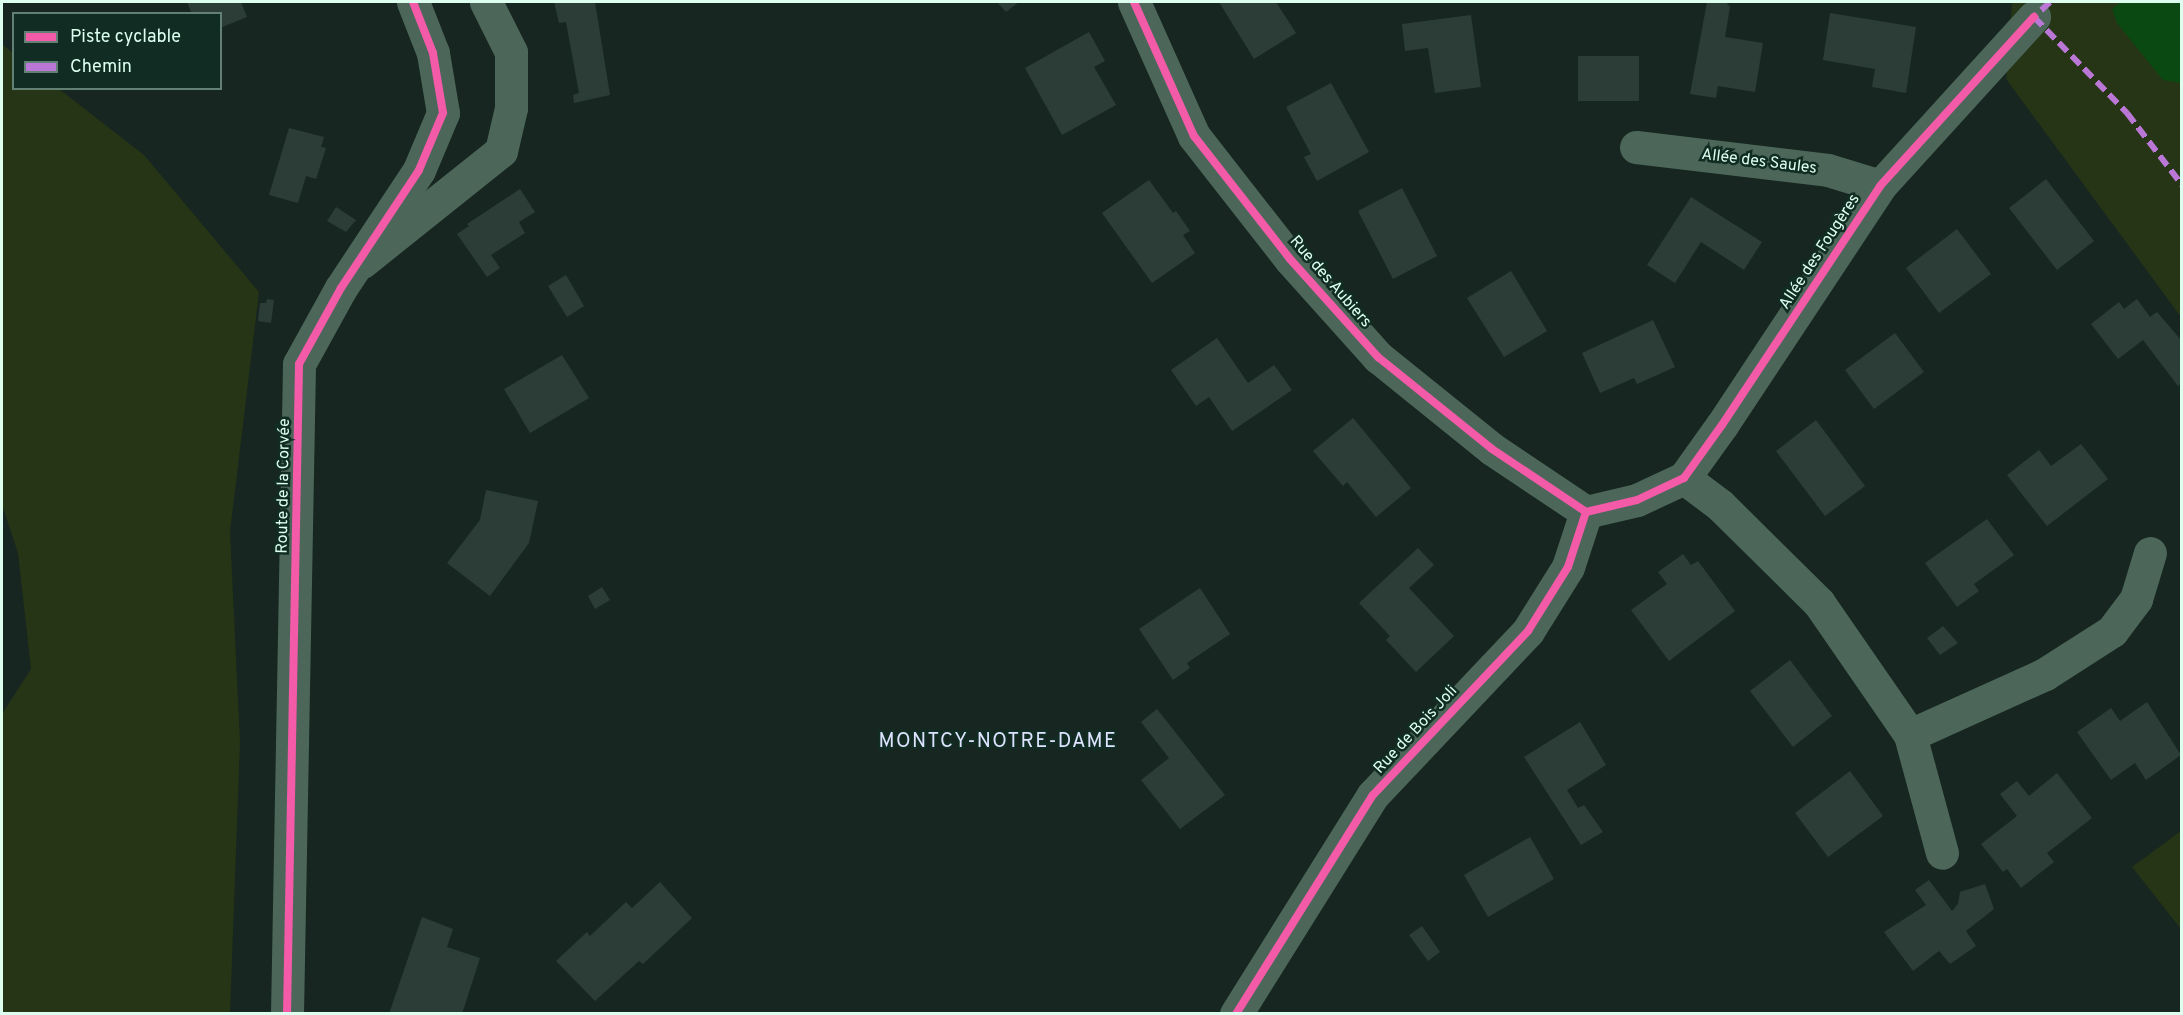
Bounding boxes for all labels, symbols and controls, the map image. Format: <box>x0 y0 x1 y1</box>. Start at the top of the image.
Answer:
legend <box>12 12 222 90</box>
text: Piste cyclable <box>70 26 181 49</box>
text: Chemin <box>70 56 132 79</box>
street label: Allée des Saules <box>1700 145 1818 179</box>
street label: Allée des Fougères <box>1775 191 1865 313</box>
street label: Rue des Aubiers <box>1285 232 1375 332</box>
street label: Route de la Corvée <box>273 418 295 554</box>
street label: Rue de Bois Joli <box>1370 682 1462 778</box>
district label: MONTCY-NOTRE-DAME <box>878 730 1118 754</box>

